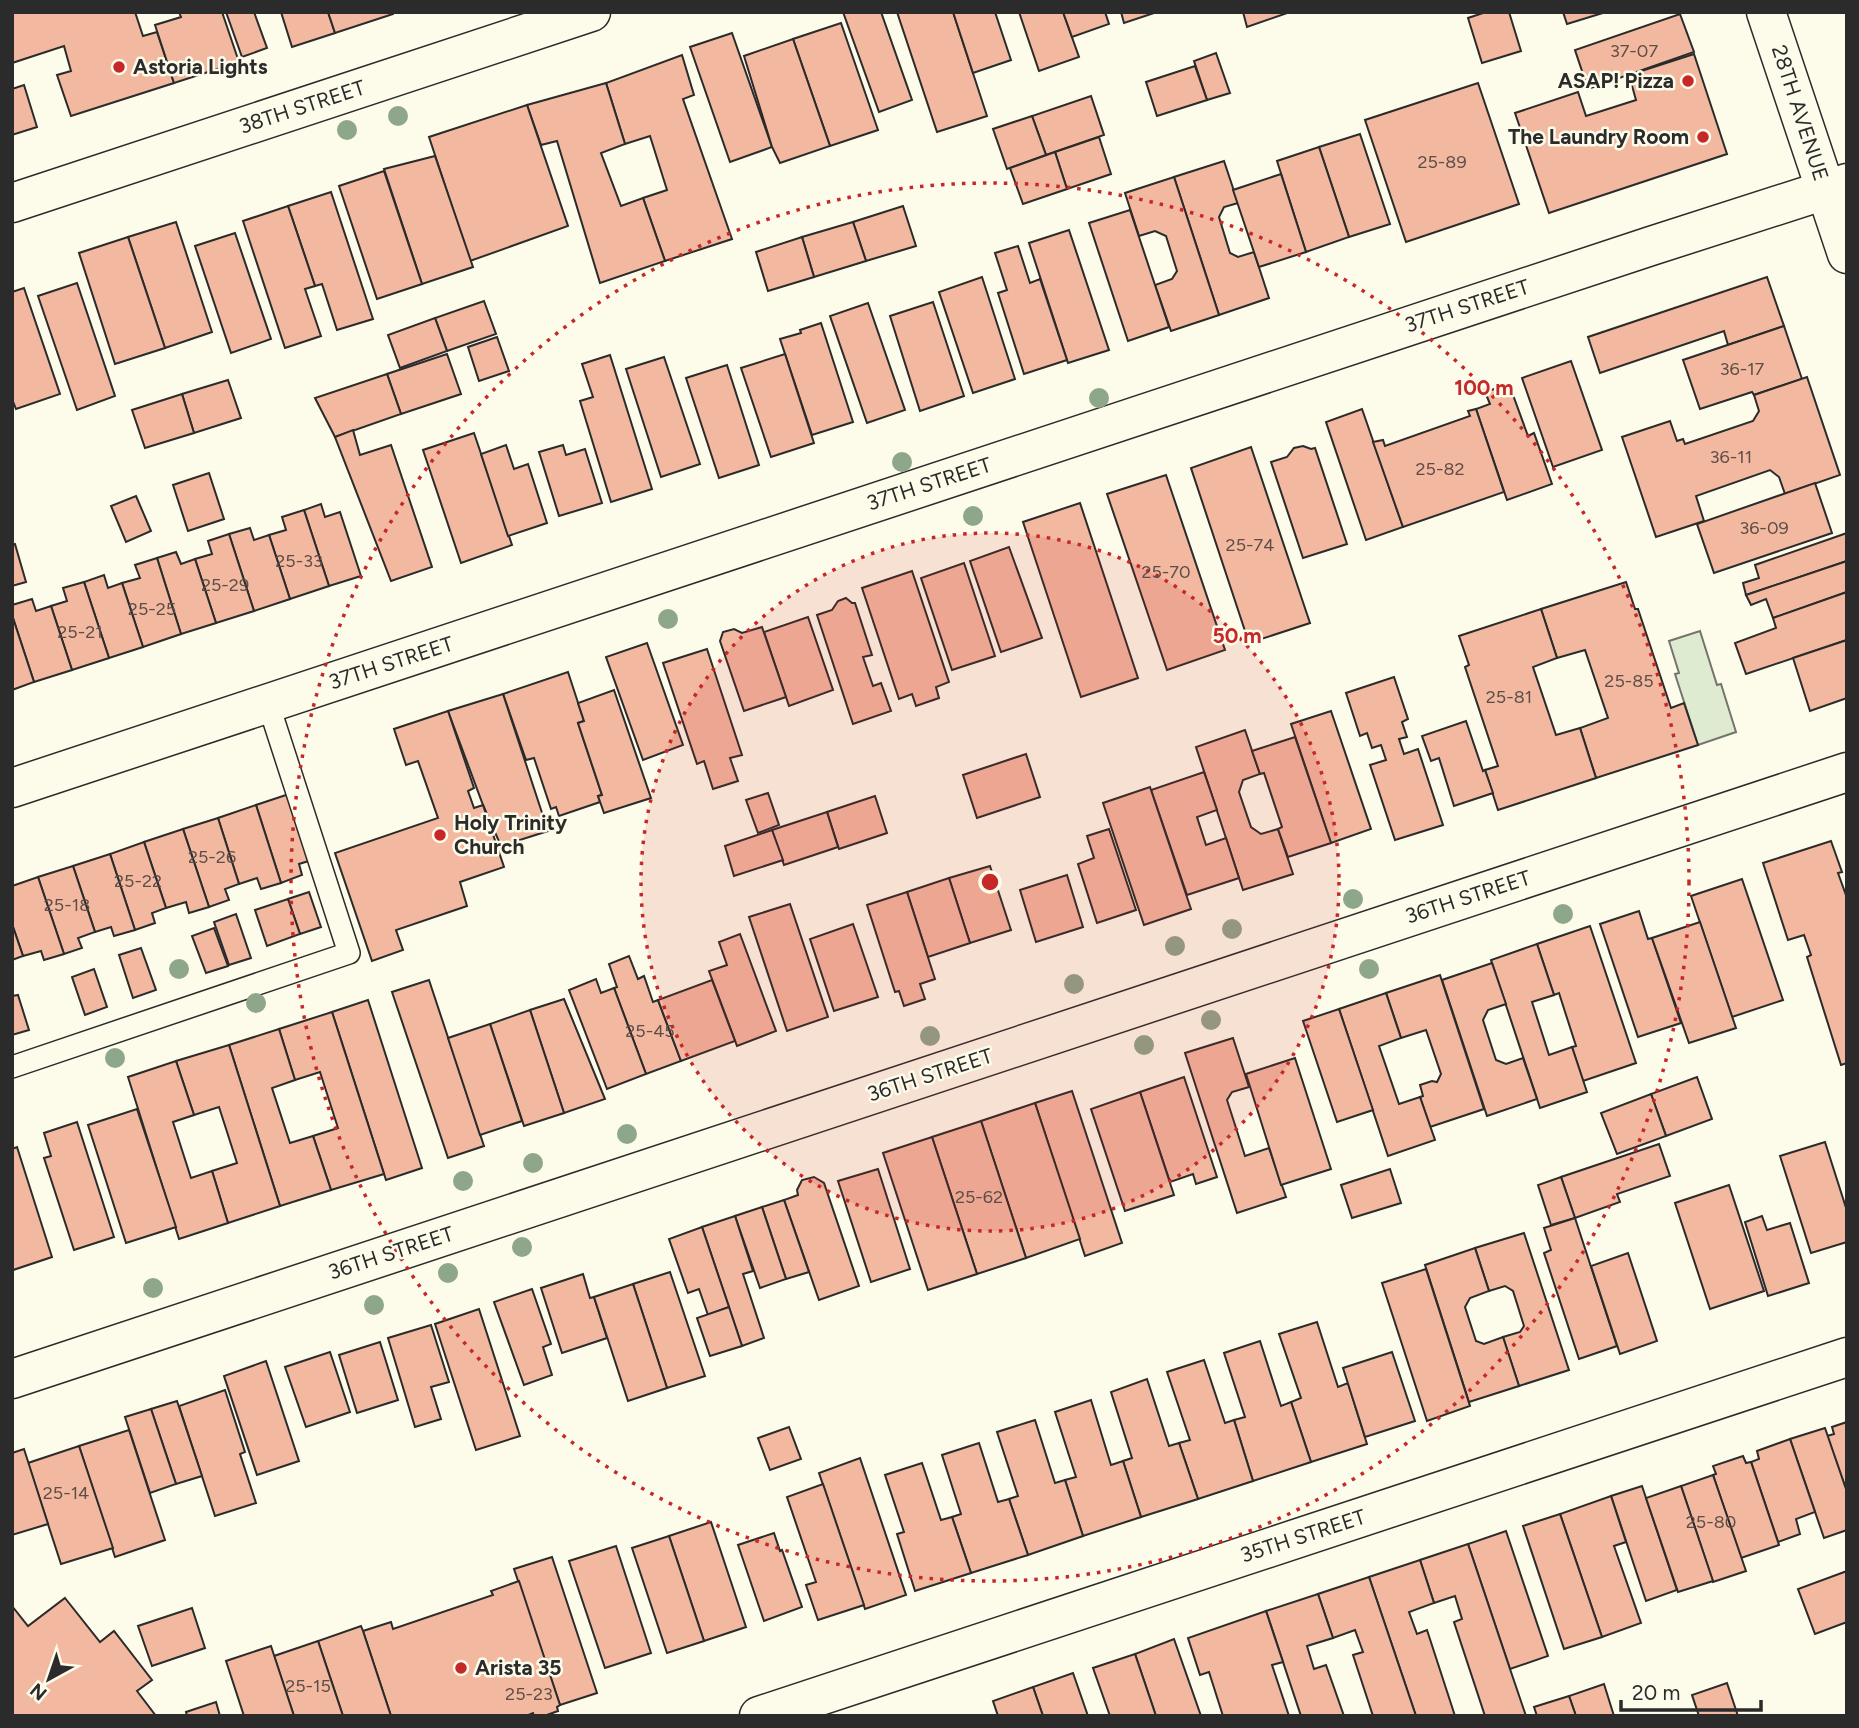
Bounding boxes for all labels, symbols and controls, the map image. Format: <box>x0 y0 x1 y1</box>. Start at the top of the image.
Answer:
house number: 37-07 <box>1610 40 1658 62</box>
street label: 28TH AVENUE <box>1767 42 1834 184</box>
place label: Astoria Lights <box>133 54 268 79</box>
marker: Astoria Lights <box>111 59 127 75</box>
place label: ASAP! Pizza <box>1558 68 1674 93</box>
marker: ASAP! Pizza <box>1680 73 1696 89</box>
street label: 38TH STREET <box>236 74 368 139</box>
place label: The Laundry Room <box>1508 124 1689 149</box>
marker: The Laundry Room <box>1695 129 1711 145</box>
house number: 25-89 <box>1417 151 1467 173</box>
street label: 37TH STREET <box>1401 274 1533 337</box>
house number: 36-17 <box>1720 358 1765 380</box>
text: 100 m <box>1454 375 1514 400</box>
house number: 36-11 <box>1710 446 1752 468</box>
street label: 37TH STREET <box>863 452 995 515</box>
house number: 25-82 <box>1415 458 1465 480</box>
house number: 36-09 <box>1739 517 1789 539</box>
house number: 25-74 <box>1226 534 1274 556</box>
house number: 25-33 <box>275 550 323 572</box>
house number: 25-70 <box>1141 561 1191 583</box>
house number: 25-29 <box>201 574 249 596</box>
house number: 25-25 <box>128 598 176 620</box>
house number: 25-21 <box>57 621 103 643</box>
text: 50 m <box>1212 623 1262 648</box>
street label: 37TH STREET <box>325 631 457 694</box>
house number: 25-85 <box>1604 670 1654 692</box>
house number: 25-81 <box>1486 686 1532 708</box>
place label: Holy Trinity Church <box>454 810 568 859</box>
marker: Holy Trinity Church <box>432 827 448 843</box>
house number: 25-26 <box>188 846 236 868</box>
street label: 36TH STREET <box>1402 864 1534 928</box>
house number: 25-22 <box>114 870 162 892</box>
centre of rings <box>978 870 1002 894</box>
house number: 25-18 <box>44 894 90 916</box>
house number: 25-45 <box>625 1020 675 1042</box>
street label: 36TH STREET <box>864 1042 996 1106</box>
house number: 25-62 <box>955 1186 1003 1208</box>
street label: 36TH STREET <box>325 1220 457 1284</box>
house number: 25-14 <box>43 1482 89 1504</box>
street label: 35TH STREET <box>1237 1503 1369 1568</box>
house number: 25-80 <box>1686 1511 1736 1533</box>
north arrow <box>14 1644 84 1714</box>
place label: Arista 35 <box>475 1655 562 1680</box>
marker: Arista 35 <box>453 1660 469 1676</box>
scale bar <box>1621 1668 1761 1712</box>
house number: 25-15 <box>285 1675 331 1697</box>
text: N <box>25 1678 51 1705</box>
text: 20 m <box>1632 1680 1680 1705</box>
house number: 25-23 <box>505 1683 553 1705</box>

